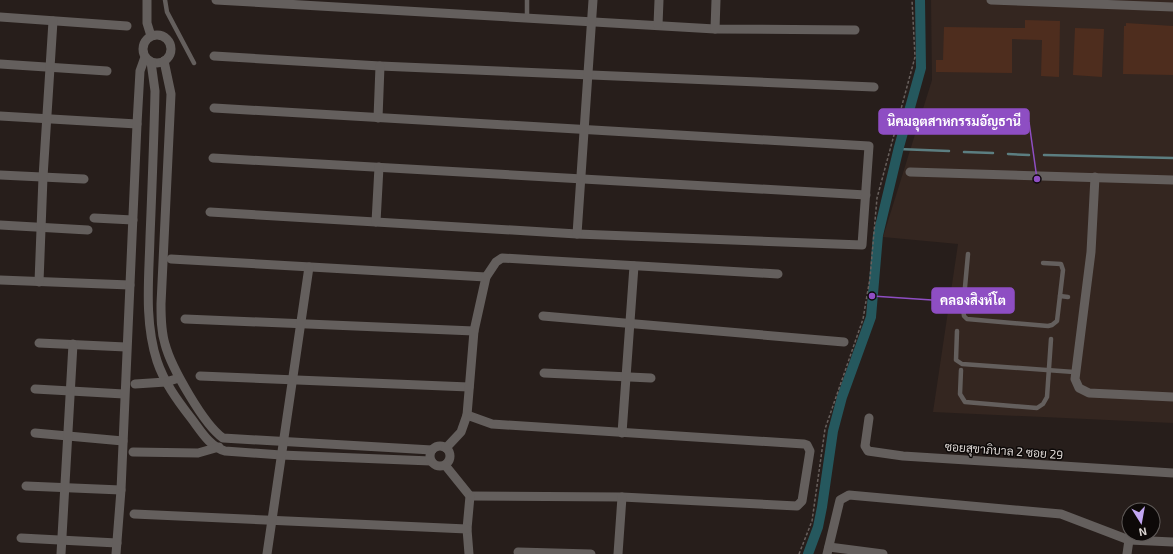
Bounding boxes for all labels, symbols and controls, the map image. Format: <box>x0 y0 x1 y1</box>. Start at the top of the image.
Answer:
callout: นิคมอุตสาหกรรมอัญธานี <box>879 109 1029 134</box>
text: นิคมอุตสาหกรรมอัญธานี <box>887 112 1021 132</box>
callout: คลองสิงห์โต <box>932 288 1014 313</box>
text: คลองสิงห์โต <box>940 291 1006 308</box>
street label: ซอยสุขาภิบาล 2 ซอย 29 <box>944 439 1064 464</box>
north arrow <box>1121 502 1161 542</box>
text: N <box>1138 525 1148 539</box>

